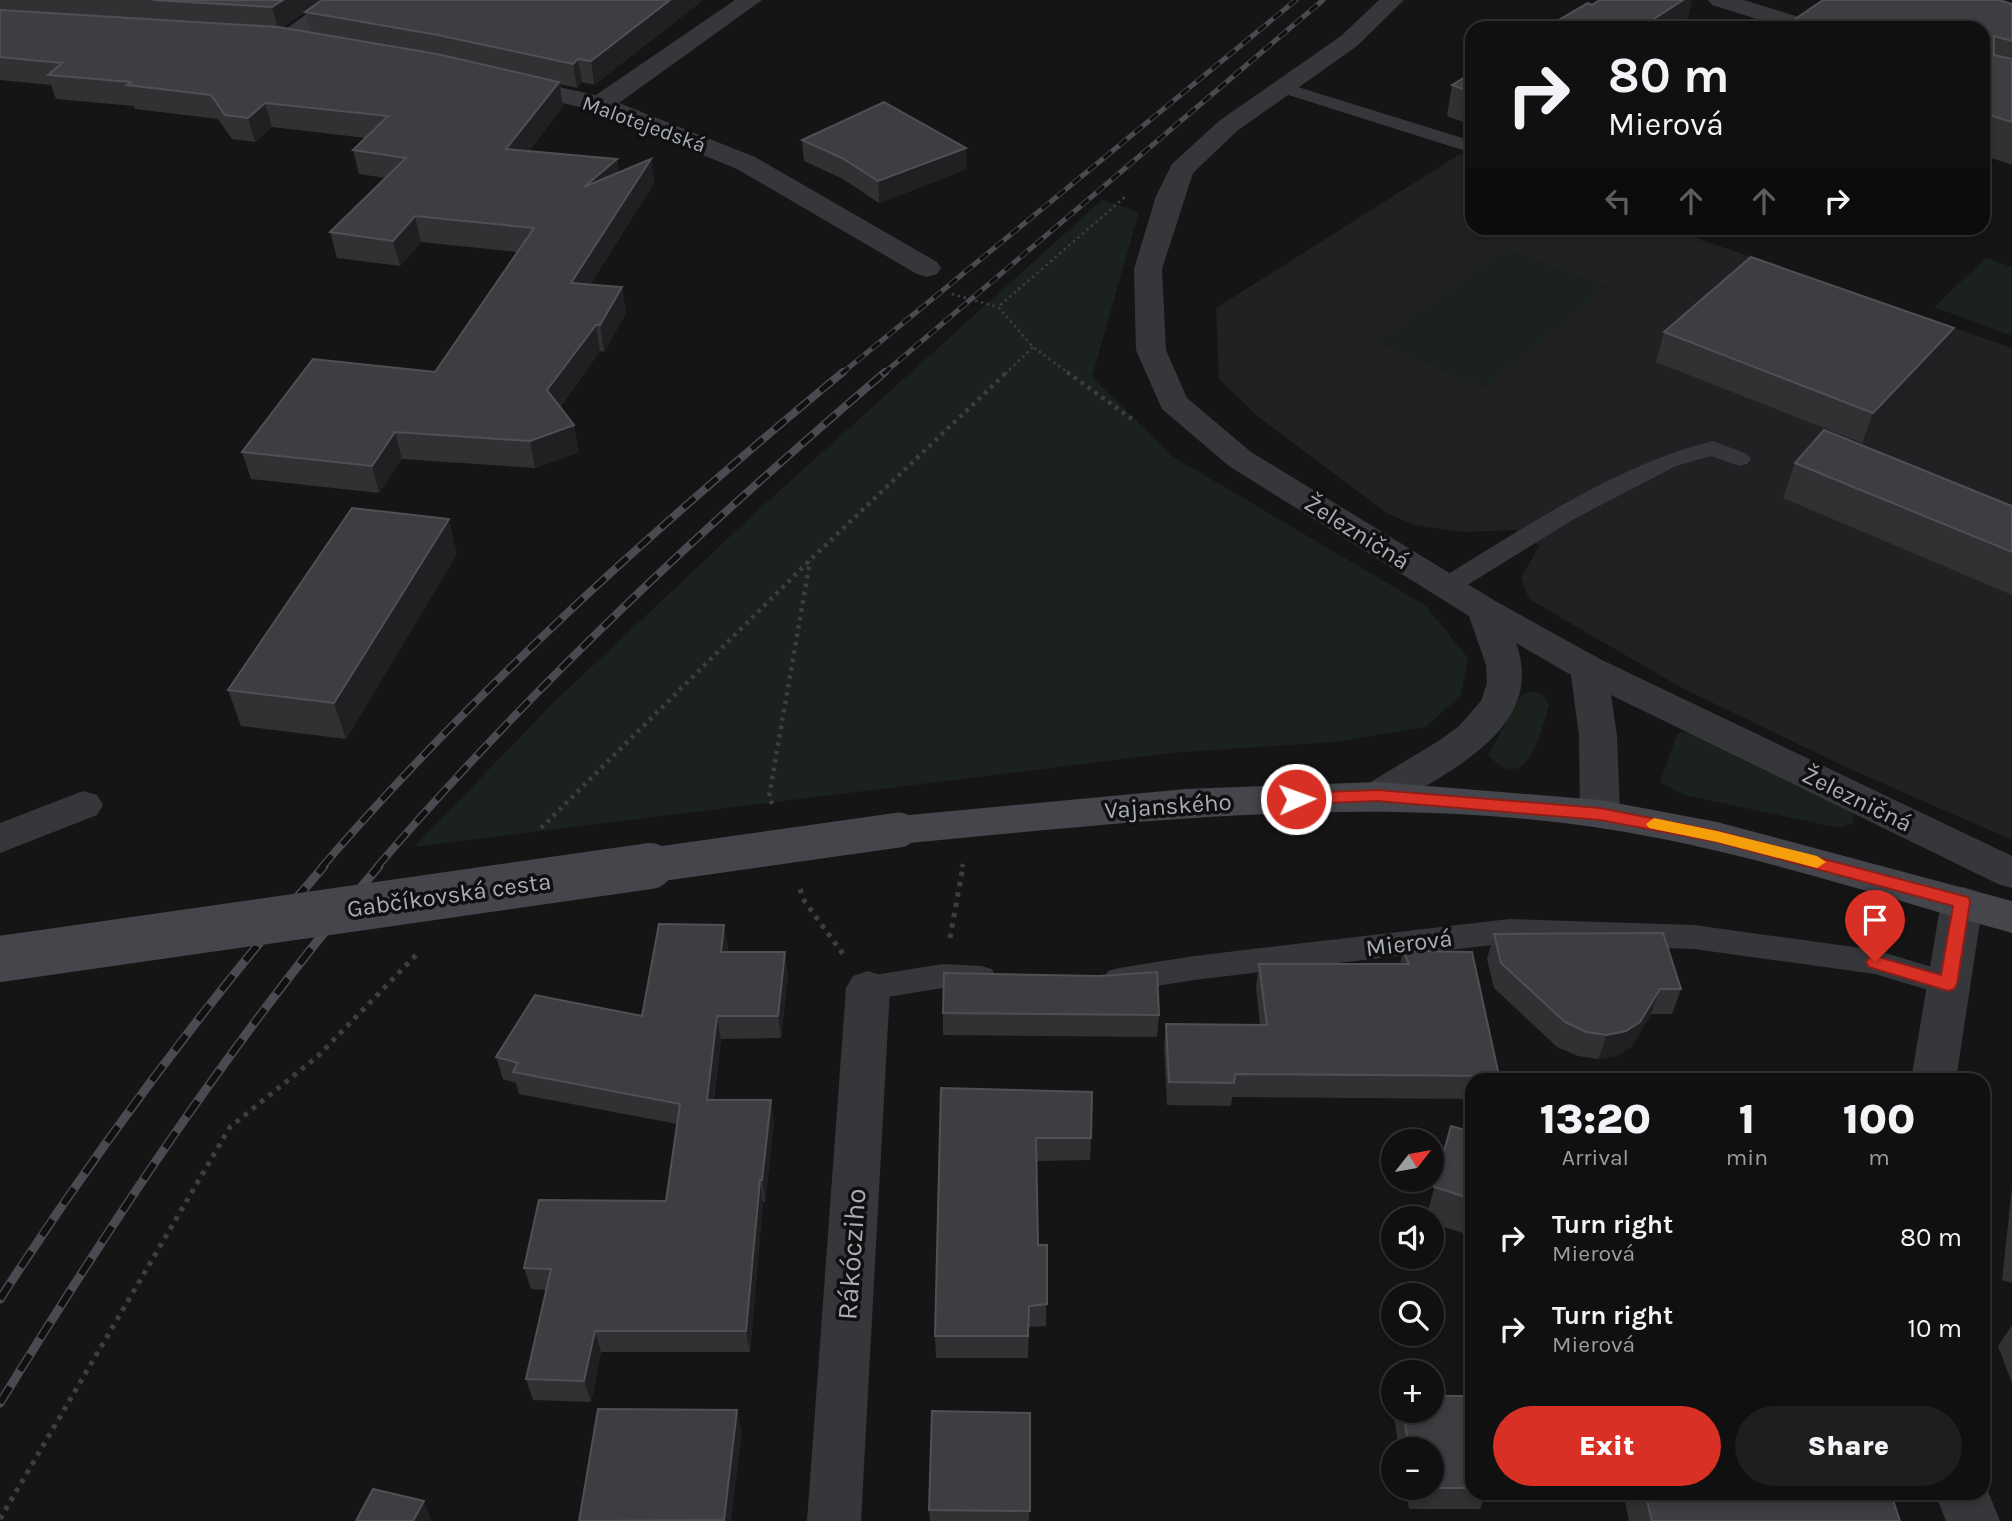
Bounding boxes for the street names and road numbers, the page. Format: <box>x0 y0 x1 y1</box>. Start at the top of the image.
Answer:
street label: Malotejedská <box>579 91 709 157</box>
street label: Železničná <box>1299 489 1415 575</box>
street label: Železničná <box>1798 760 1916 838</box>
street label: Vajanského <box>1104 788 1232 824</box>
street label: Gabčíkovská cesta <box>345 867 553 923</box>
street label: Mierová <box>1364 924 1454 962</box>
street label: Rákócziho <box>830 1187 873 1321</box>

